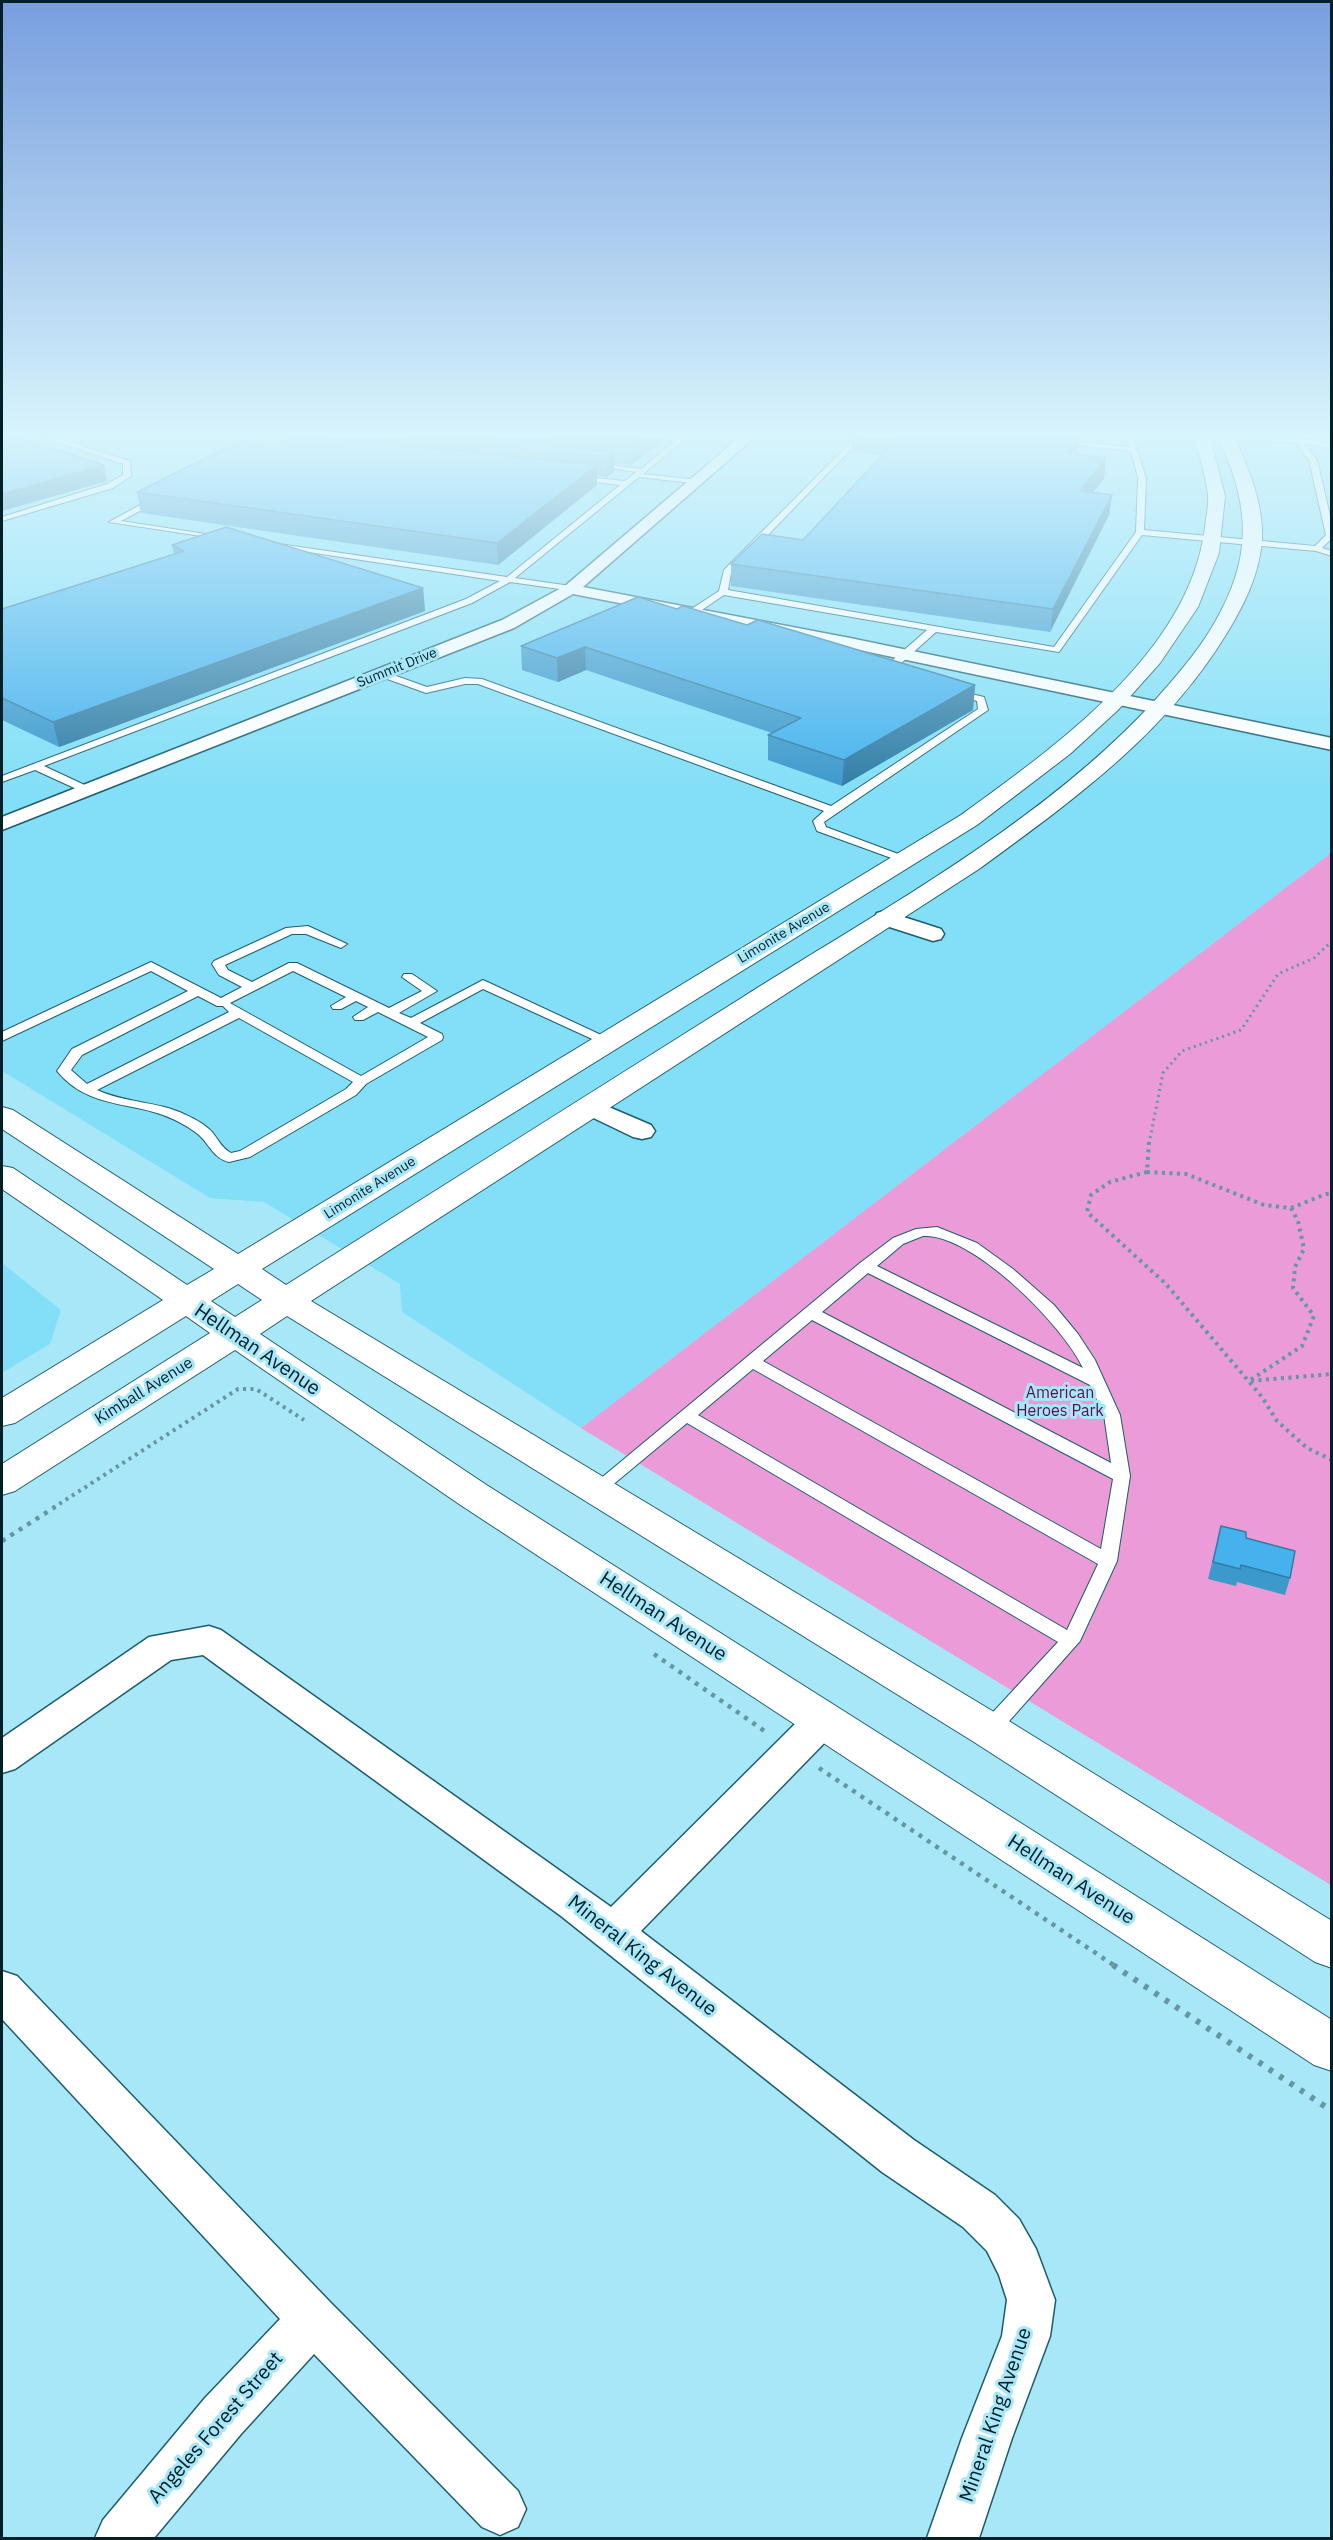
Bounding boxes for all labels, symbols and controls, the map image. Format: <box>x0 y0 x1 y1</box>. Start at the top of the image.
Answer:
street label: Summit Drive <box>355 644 439 692</box>
street label: Limonite Avenue <box>735 899 833 967</box>
street label: Limonite Avenue <box>321 1153 419 1223</box>
street label: Hellman Avenue <box>189 1299 325 1401</box>
street label: Kimball Avenue <box>92 1353 196 1429</box>
park label: American Heroes Park <box>1016 1383 1104 1421</box>
street label: Hellman Avenue <box>595 1567 731 1667</box>
street label: Hellman Avenue <box>1003 1830 1139 1930</box>
street label: Mineral King Avenue <box>563 1890 721 2022</box>
street label: Mineral King Avenue <box>955 2325 1037 2505</box>
street label: Angeles Forest Street <box>144 2347 288 2509</box>

